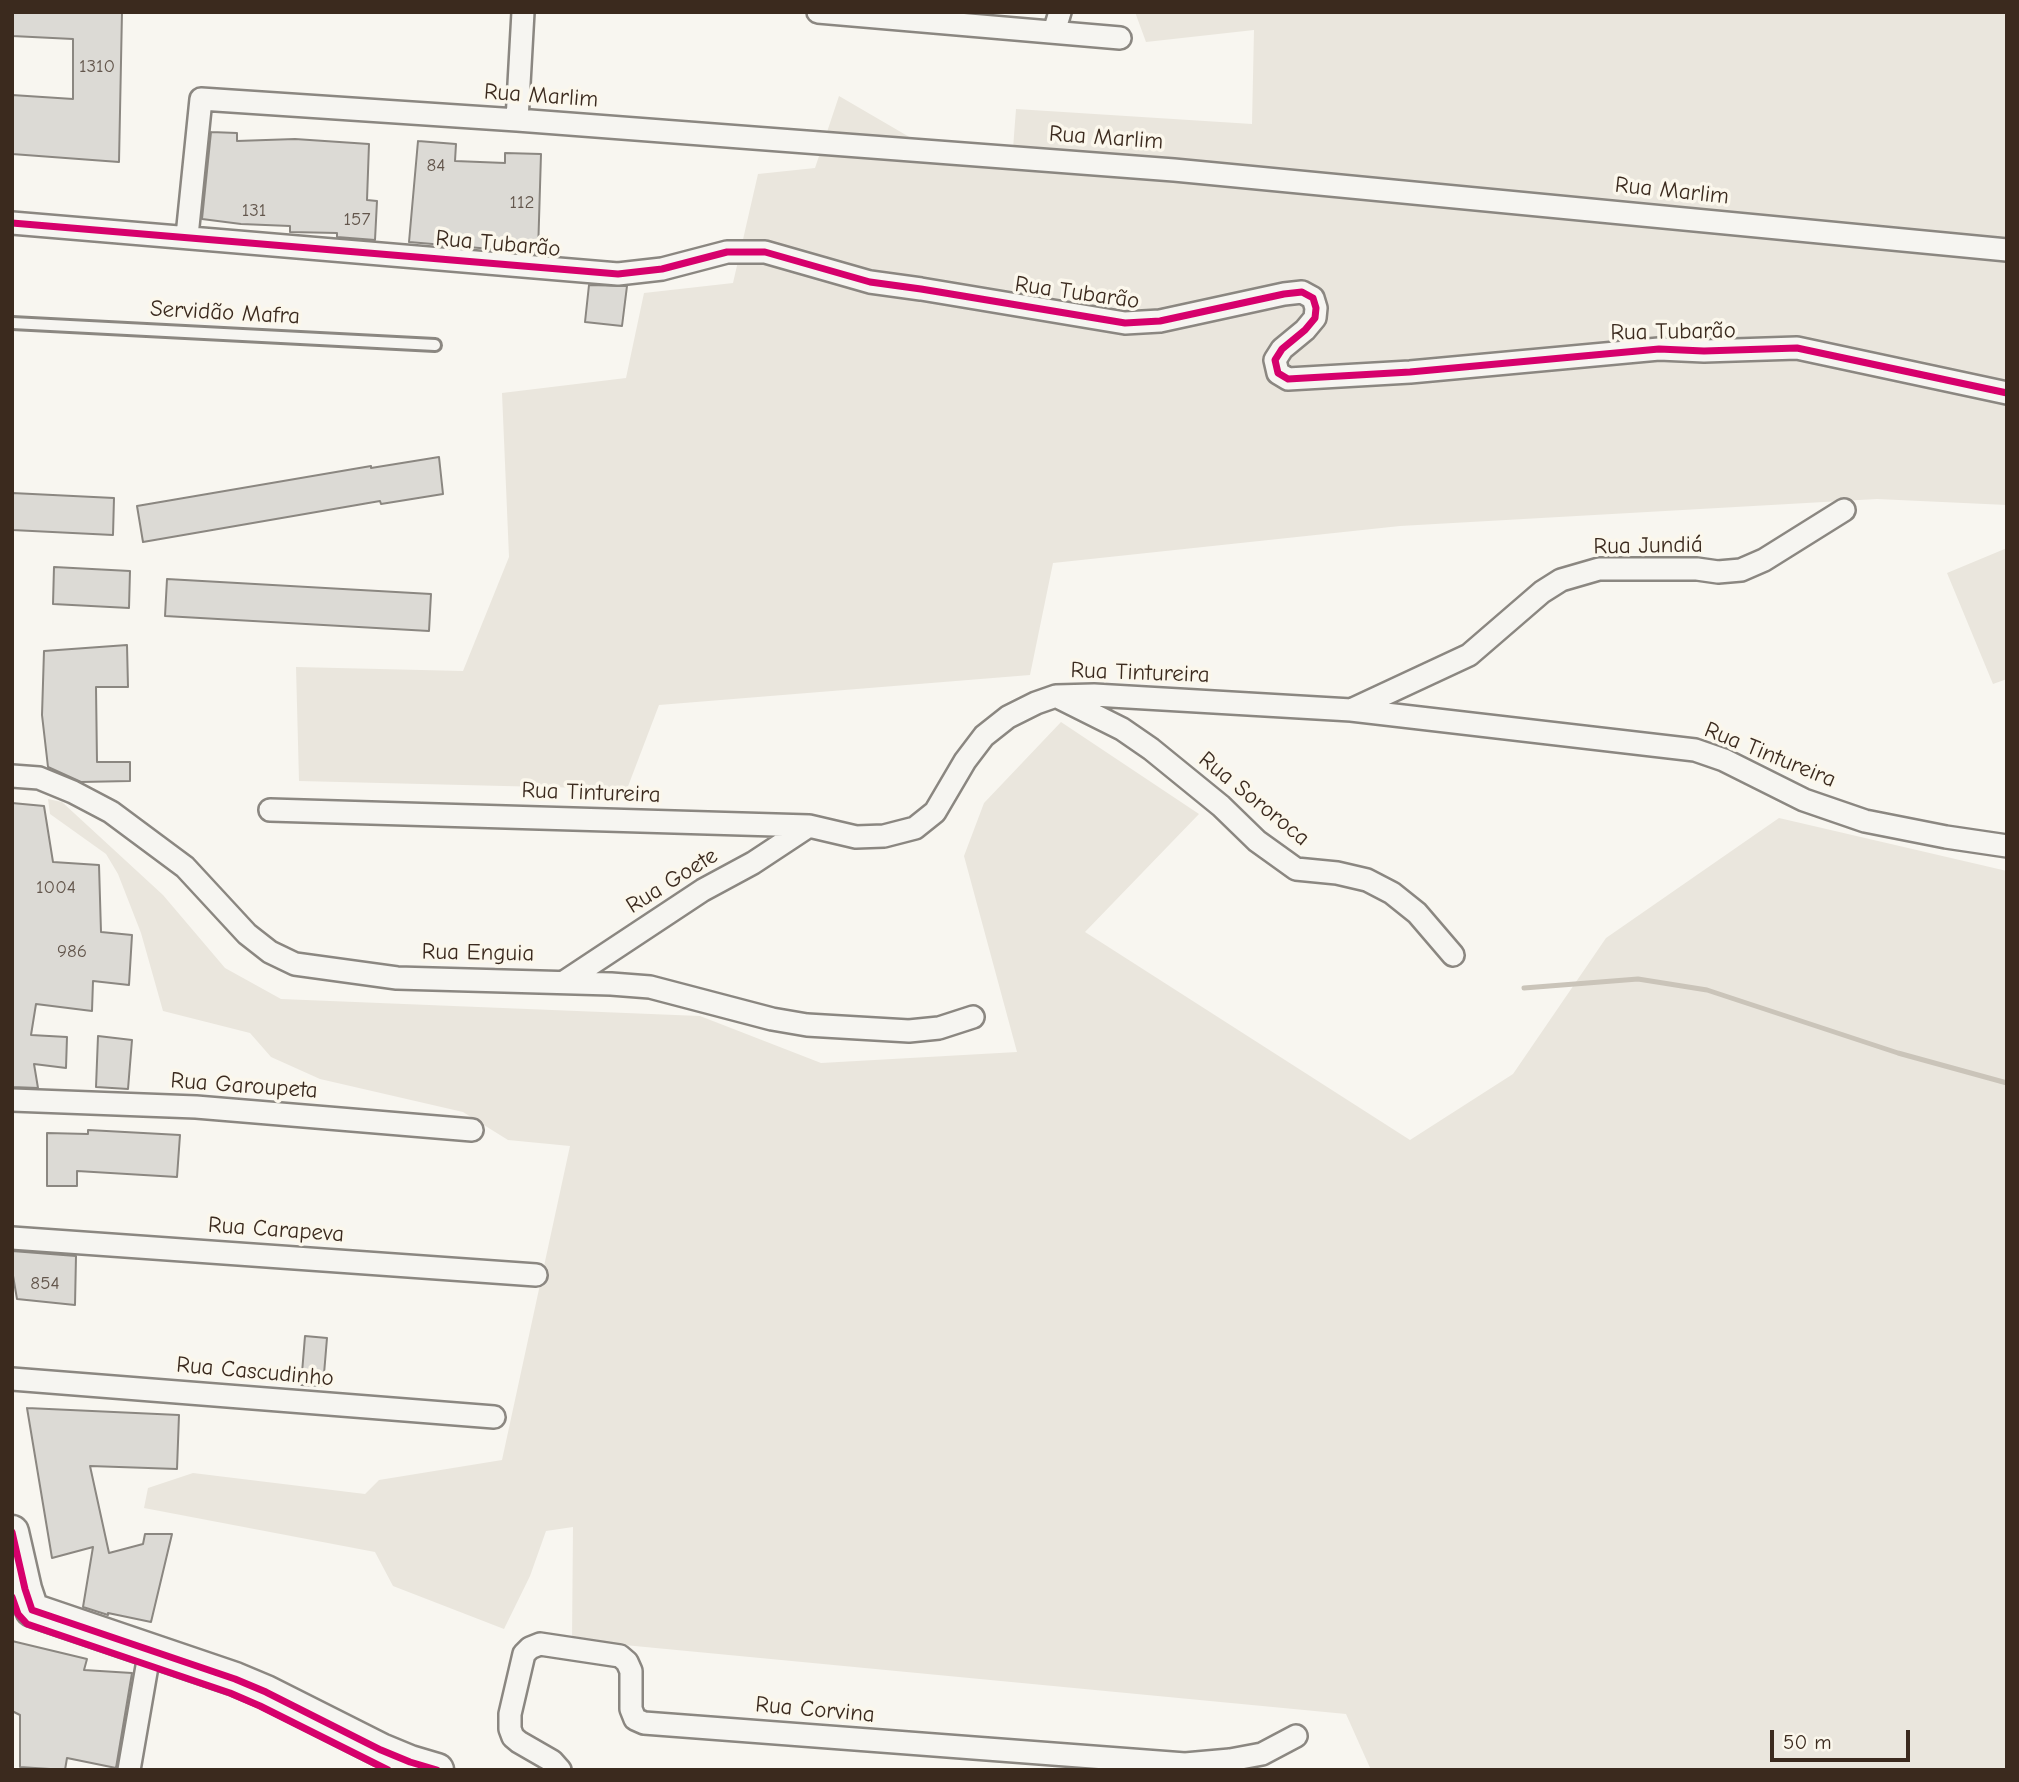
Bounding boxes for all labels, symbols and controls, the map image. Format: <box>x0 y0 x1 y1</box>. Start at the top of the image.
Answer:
house number: 1310 <box>79 56 115 78</box>
street label: Rua Marlim <box>483 78 599 114</box>
street label: Rua Marlim <box>1048 120 1164 156</box>
house number: 84 <box>427 155 445 177</box>
street label: Rua Marlim <box>1614 171 1730 211</box>
house number: 112 <box>510 192 534 214</box>
house number: 131 <box>242 200 266 222</box>
house number: 157 <box>344 209 370 231</box>
street label: Rua Tubarão <box>434 225 562 263</box>
street label: Rua Tubarão <box>1013 271 1141 315</box>
street label: Servidão Mafra <box>149 295 301 331</box>
street label: Rua Tubarão <box>1610 317 1736 347</box>
street label: Rua Jundiá <box>1593 531 1703 561</box>
street label: Rua Tintureira <box>1070 657 1210 689</box>
street label: Rua Tintureira <box>1700 716 1840 794</box>
street label: Rua Sororoca <box>1193 746 1315 852</box>
street label: Rua Tintureira <box>521 777 661 809</box>
street label: Rua Goete <box>621 842 723 920</box>
house number: 1004 <box>36 877 76 899</box>
street label: Rua Enguia <box>421 938 535 968</box>
house number: 986 <box>57 941 87 963</box>
street label: Rua Garoupeta <box>169 1067 319 1105</box>
street label: Rua Carapeva <box>207 1211 345 1249</box>
house number: 854 <box>30 1273 60 1295</box>
street label: Rua Cascudinho <box>175 1351 335 1393</box>
street label: Rua Corvina <box>754 1691 876 1729</box>
scale bar <box>1774 1716 1914 1760</box>
text: 50 m <box>1783 1730 1832 1754</box>

